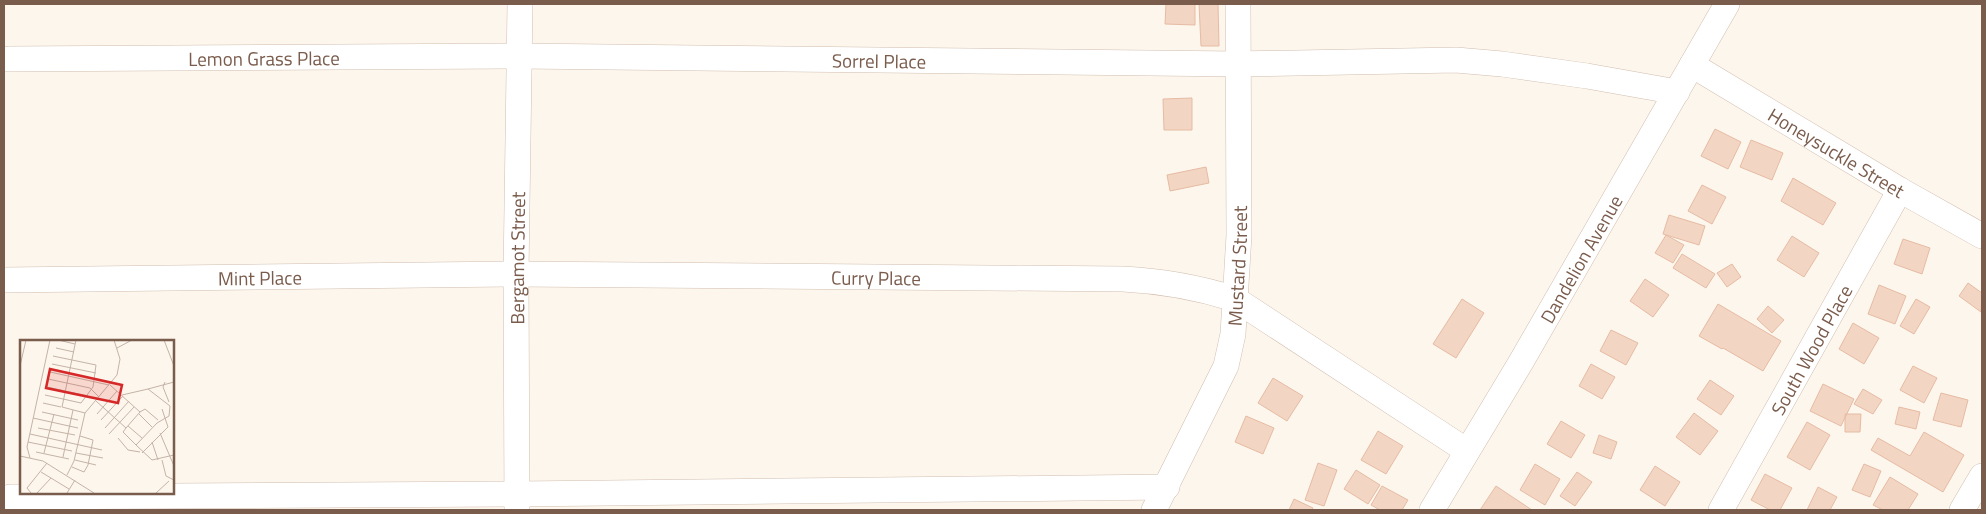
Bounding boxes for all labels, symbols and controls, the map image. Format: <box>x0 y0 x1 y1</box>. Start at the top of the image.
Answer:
street label: Lemon Grass Place <box>188 43 340 72</box>
street label: Sorrel Place <box>832 45 926 75</box>
street label: Honeysuckle Street <box>1763 100 1911 205</box>
street label: Dandelion Avenue <box>1532 189 1629 328</box>
street label: Bergamot Street <box>501 191 532 324</box>
street label: Mustard Street <box>1219 205 1254 327</box>
street label: Mint Place <box>218 262 302 292</box>
street label: Curry Place <box>831 262 921 292</box>
street label: South Wood Place <box>1763 279 1859 420</box>
inset map <box>20 340 174 494</box>

